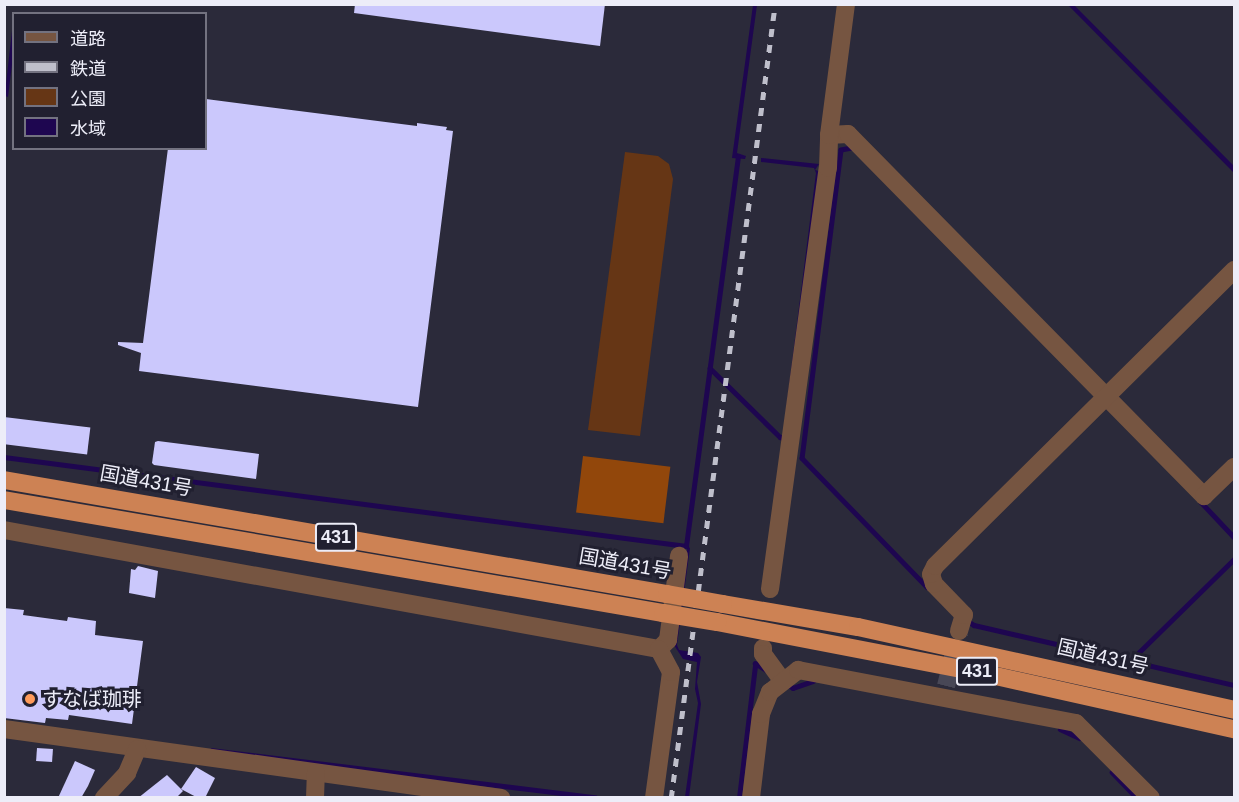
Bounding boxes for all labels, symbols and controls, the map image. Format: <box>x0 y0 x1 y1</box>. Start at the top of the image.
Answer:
legend <box>12 12 207 150</box>
text: 道路 <box>70 29 106 49</box>
text: 鉄道 <box>70 59 106 79</box>
text: 公園 <box>70 89 106 109</box>
text: 水域 <box>70 119 106 139</box>
street label: 国道431号 <box>98 461 194 501</box>
road number: 431 <box>314 522 358 552</box>
street label: 国道431号 <box>577 544 673 584</box>
street label: 国道431号 <box>1055 635 1151 679</box>
road number: 431 <box>954 656 1000 686</box>
place label: すなば珈琲 <box>42 687 142 711</box>
marker: すなば珈琲 <box>23 692 37 706</box>

